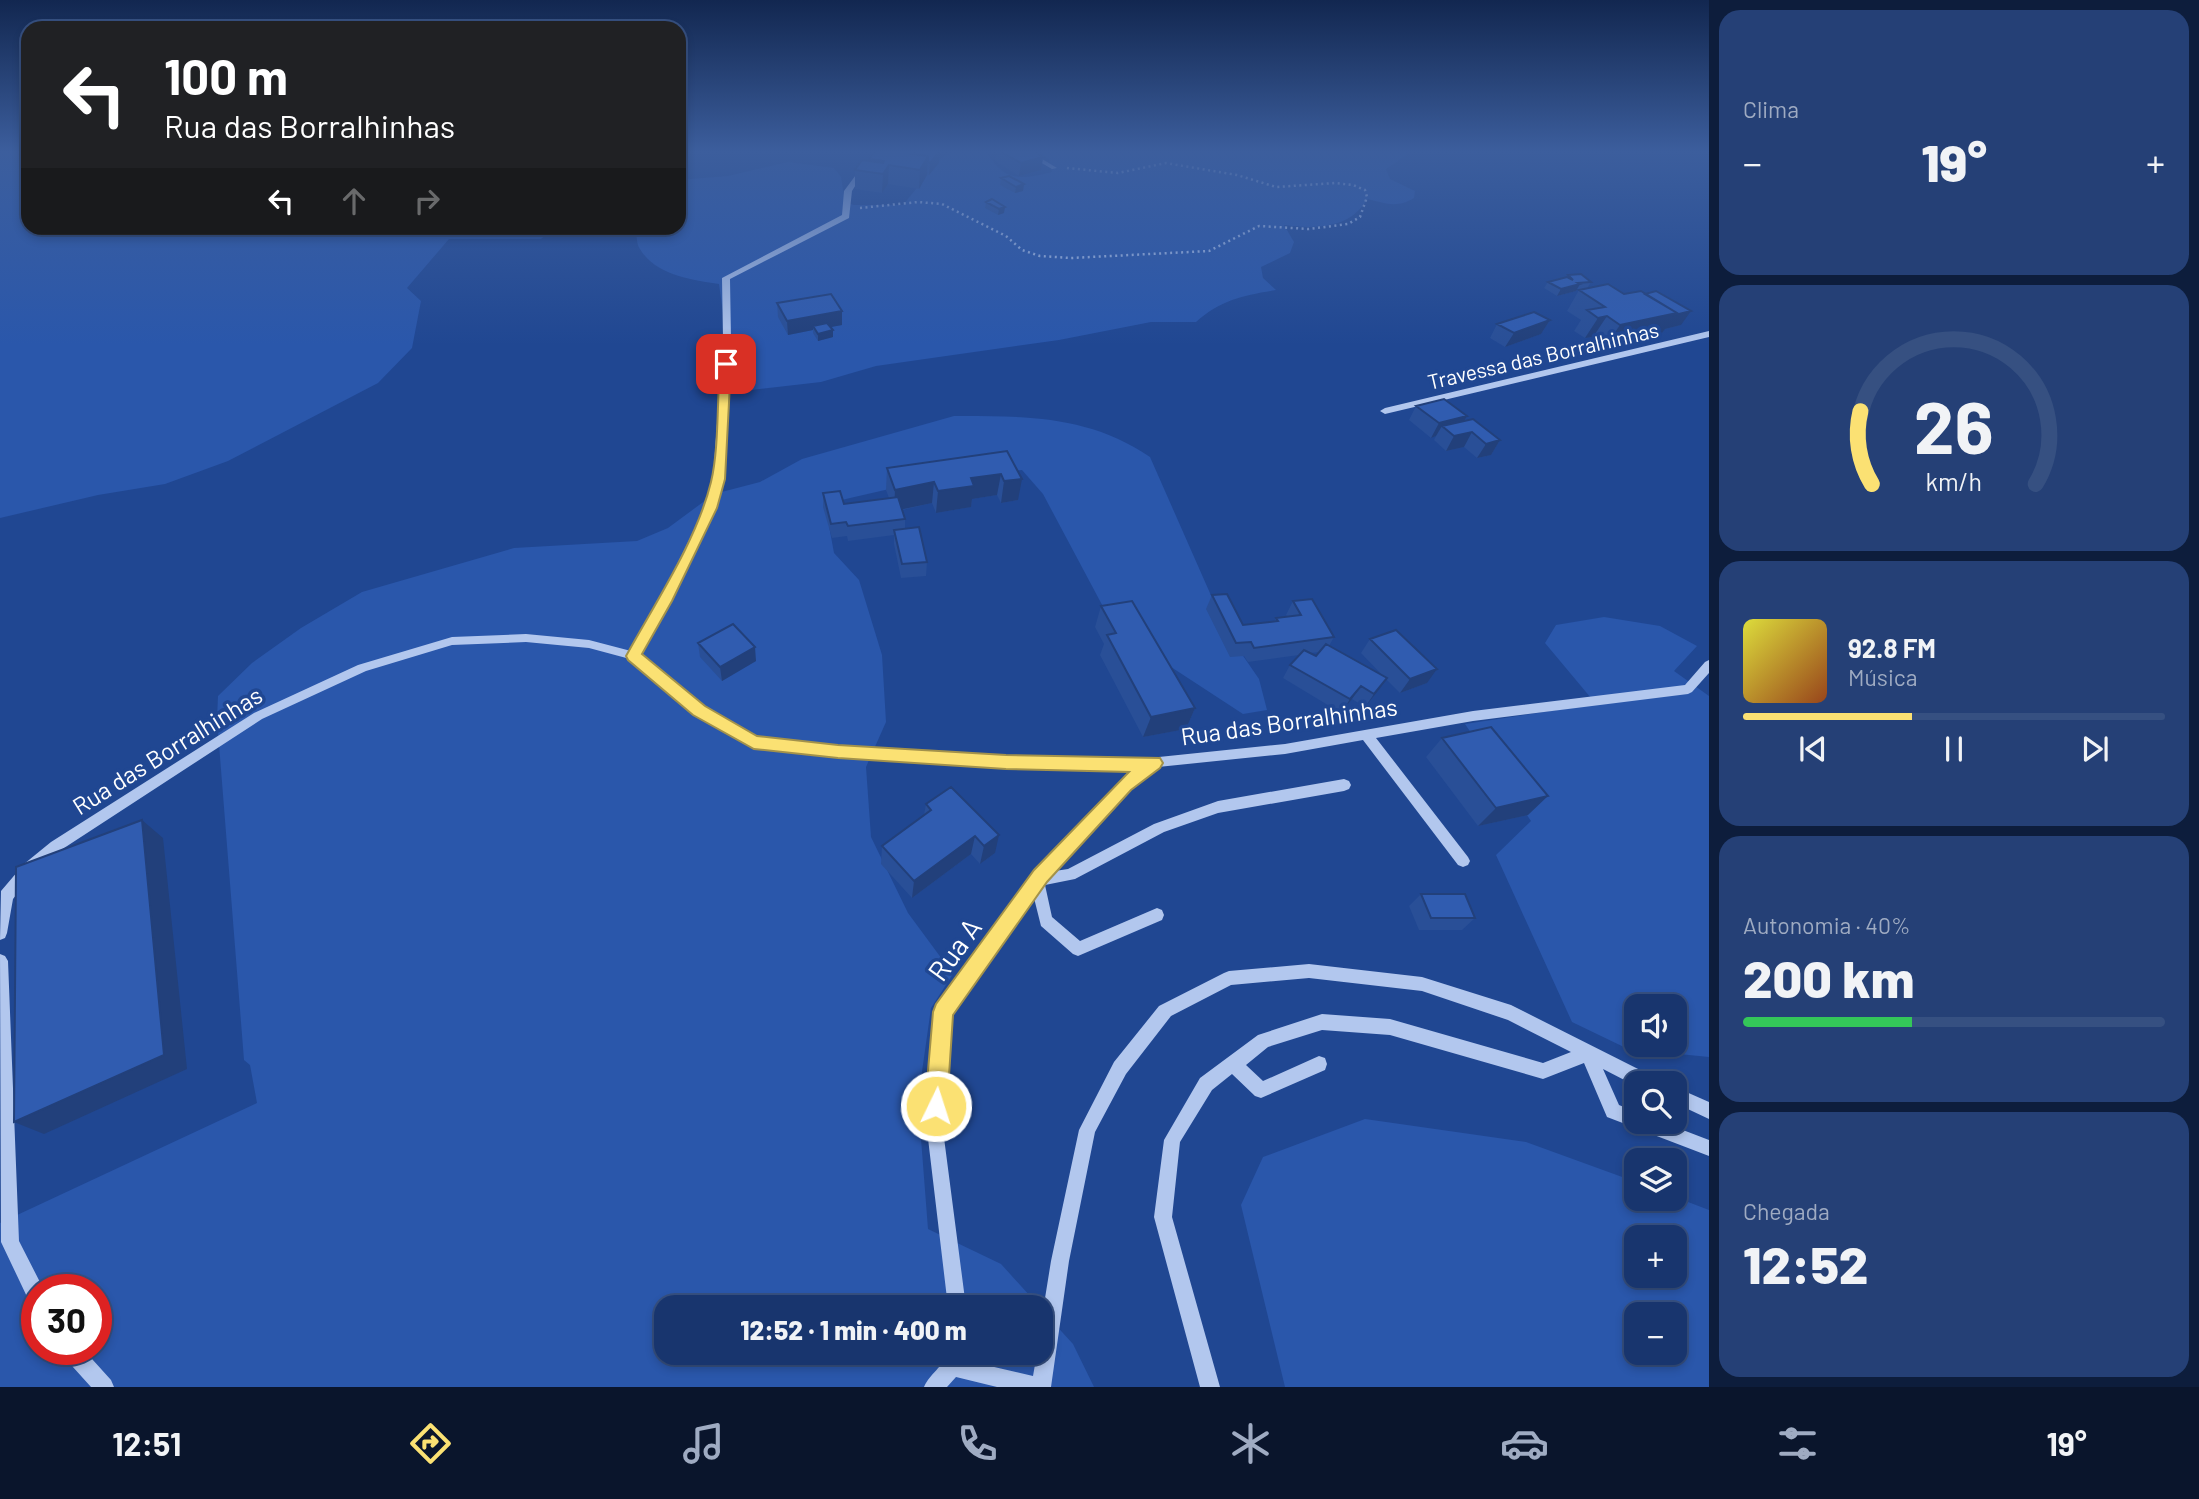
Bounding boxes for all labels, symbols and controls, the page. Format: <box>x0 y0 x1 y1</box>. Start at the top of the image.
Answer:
text: 100 m <box>164 46 288 105</box>
icon: left <box>49 49 140 140</box>
text: Clima <box>1743 95 1799 123</box>
text: Rua das Borralhinhas <box>164 106 455 144</box>
text: 19° <box>1921 130 1987 192</box>
text: − <box>1743 139 1762 185</box>
text: + <box>2146 139 2165 185</box>
icon: left <box>262 182 300 220</box>
icon: ahead <box>335 182 373 220</box>
icon: right <box>408 182 446 220</box>
street label: Travessa das Borralhinhas <box>1425 316 1661 394</box>
pin <box>696 334 756 394</box>
icon: arrive <box>707 345 745 383</box>
text: 26 <box>1914 382 1994 470</box>
text: km/h <box>1926 466 1982 496</box>
text: 92.8 FM <box>1848 632 1936 663</box>
text: Música <box>1848 663 1917 691</box>
street label: Rua das Borralhinhas <box>67 680 267 820</box>
street label: Rua das Borralhinhas <box>1179 691 1399 751</box>
icon: previous <box>1794 730 1832 768</box>
icon: pause <box>1935 730 1973 768</box>
icon: next <box>2076 730 2114 768</box>
street label: Rua A <box>920 911 988 987</box>
text: Autonomia · 40% <box>1743 911 1910 939</box>
text: 200 km <box>1743 946 1914 1008</box>
map controls <box>1624 994 1687 1365</box>
button: sound <box>1624 994 1687 1057</box>
position arrow <box>899 1069 973 1143</box>
button: search <box>1624 1071 1687 1134</box>
button: layers <box>1624 1148 1687 1211</box>
text: Chegada <box>1743 1197 1830 1225</box>
button: + <box>1624 1225 1687 1288</box>
text: 12:52 <box>1743 1232 1868 1294</box>
speed limit sign: 30 <box>21 1274 112 1365</box>
button: − <box>1624 1302 1687 1365</box>
text: 12:52 · 1 min · 400 m <box>740 1314 967 1345</box>
icon: directions <box>406 1419 455 1468</box>
icon: music <box>679 1419 728 1468</box>
icon: phone <box>953 1419 1002 1468</box>
icon: climate <box>1226 1419 1275 1468</box>
icon: car <box>1500 1419 1549 1468</box>
icon: filters <box>1773 1419 1822 1468</box>
text: 12:51 <box>112 1424 181 1462</box>
text: 19° <box>2046 1424 2087 1462</box>

